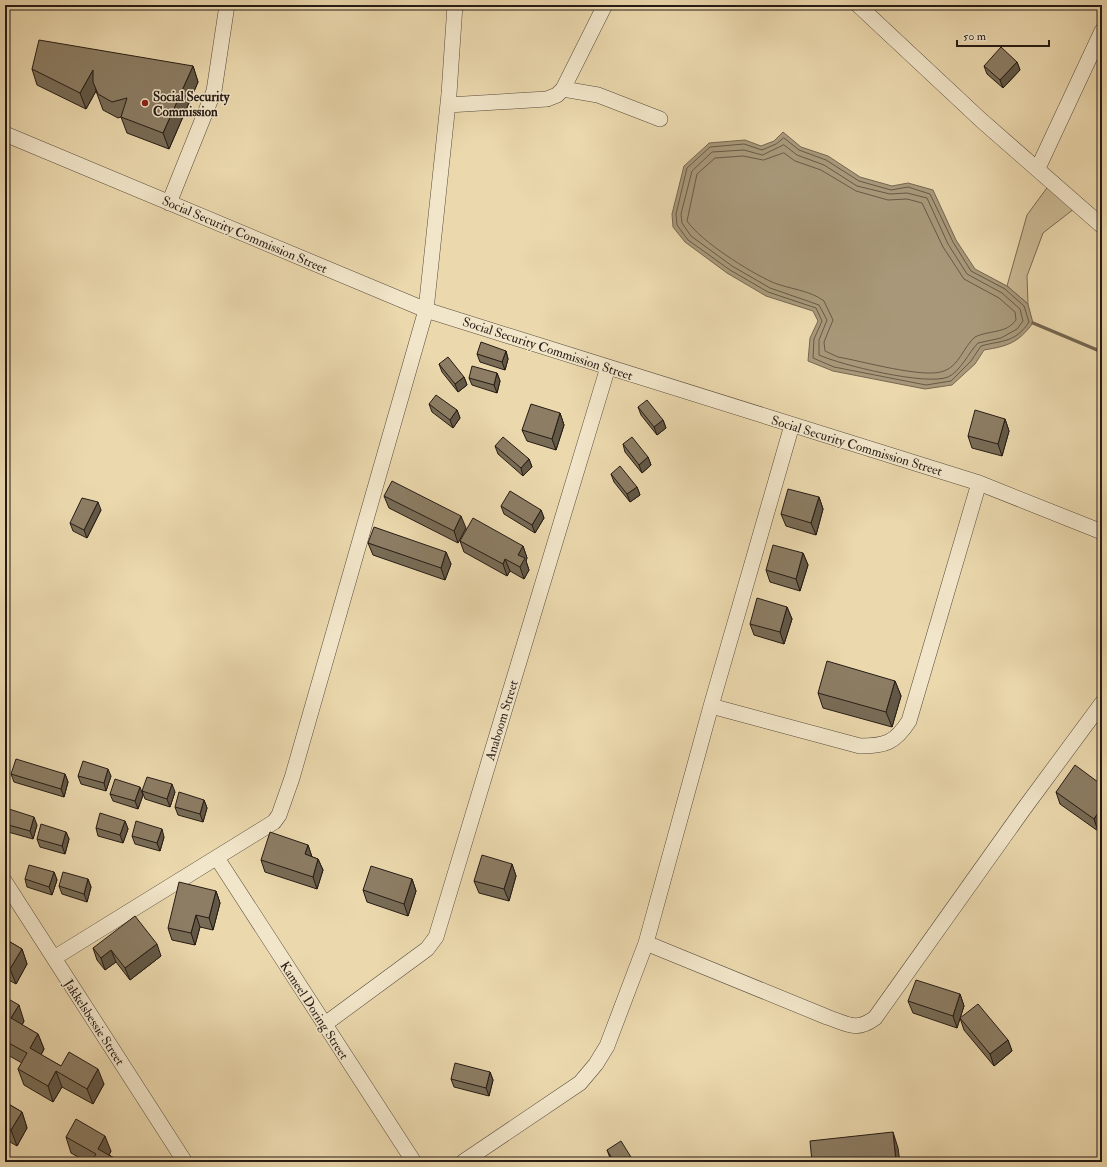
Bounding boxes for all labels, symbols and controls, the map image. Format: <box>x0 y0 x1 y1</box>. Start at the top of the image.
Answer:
scale bar <box>957 22 1049 48</box>
text: 50 m <box>963 29 987 44</box>
place label: Social Security Commission <box>153 89 231 120</box>
marker: Social Security Commission <box>140 98 150 108</box>
street label: Social Security Commission Street <box>159 193 330 278</box>
street label: Social Security Commission Street <box>460 314 635 385</box>
street label: Social Security Commission Street <box>769 412 944 481</box>
street label: Anaboom Street <box>482 678 522 763</box>
street label: Kameel Doring Street <box>276 958 352 1063</box>
street label: Jakkelsbessie Street <box>60 976 128 1069</box>

